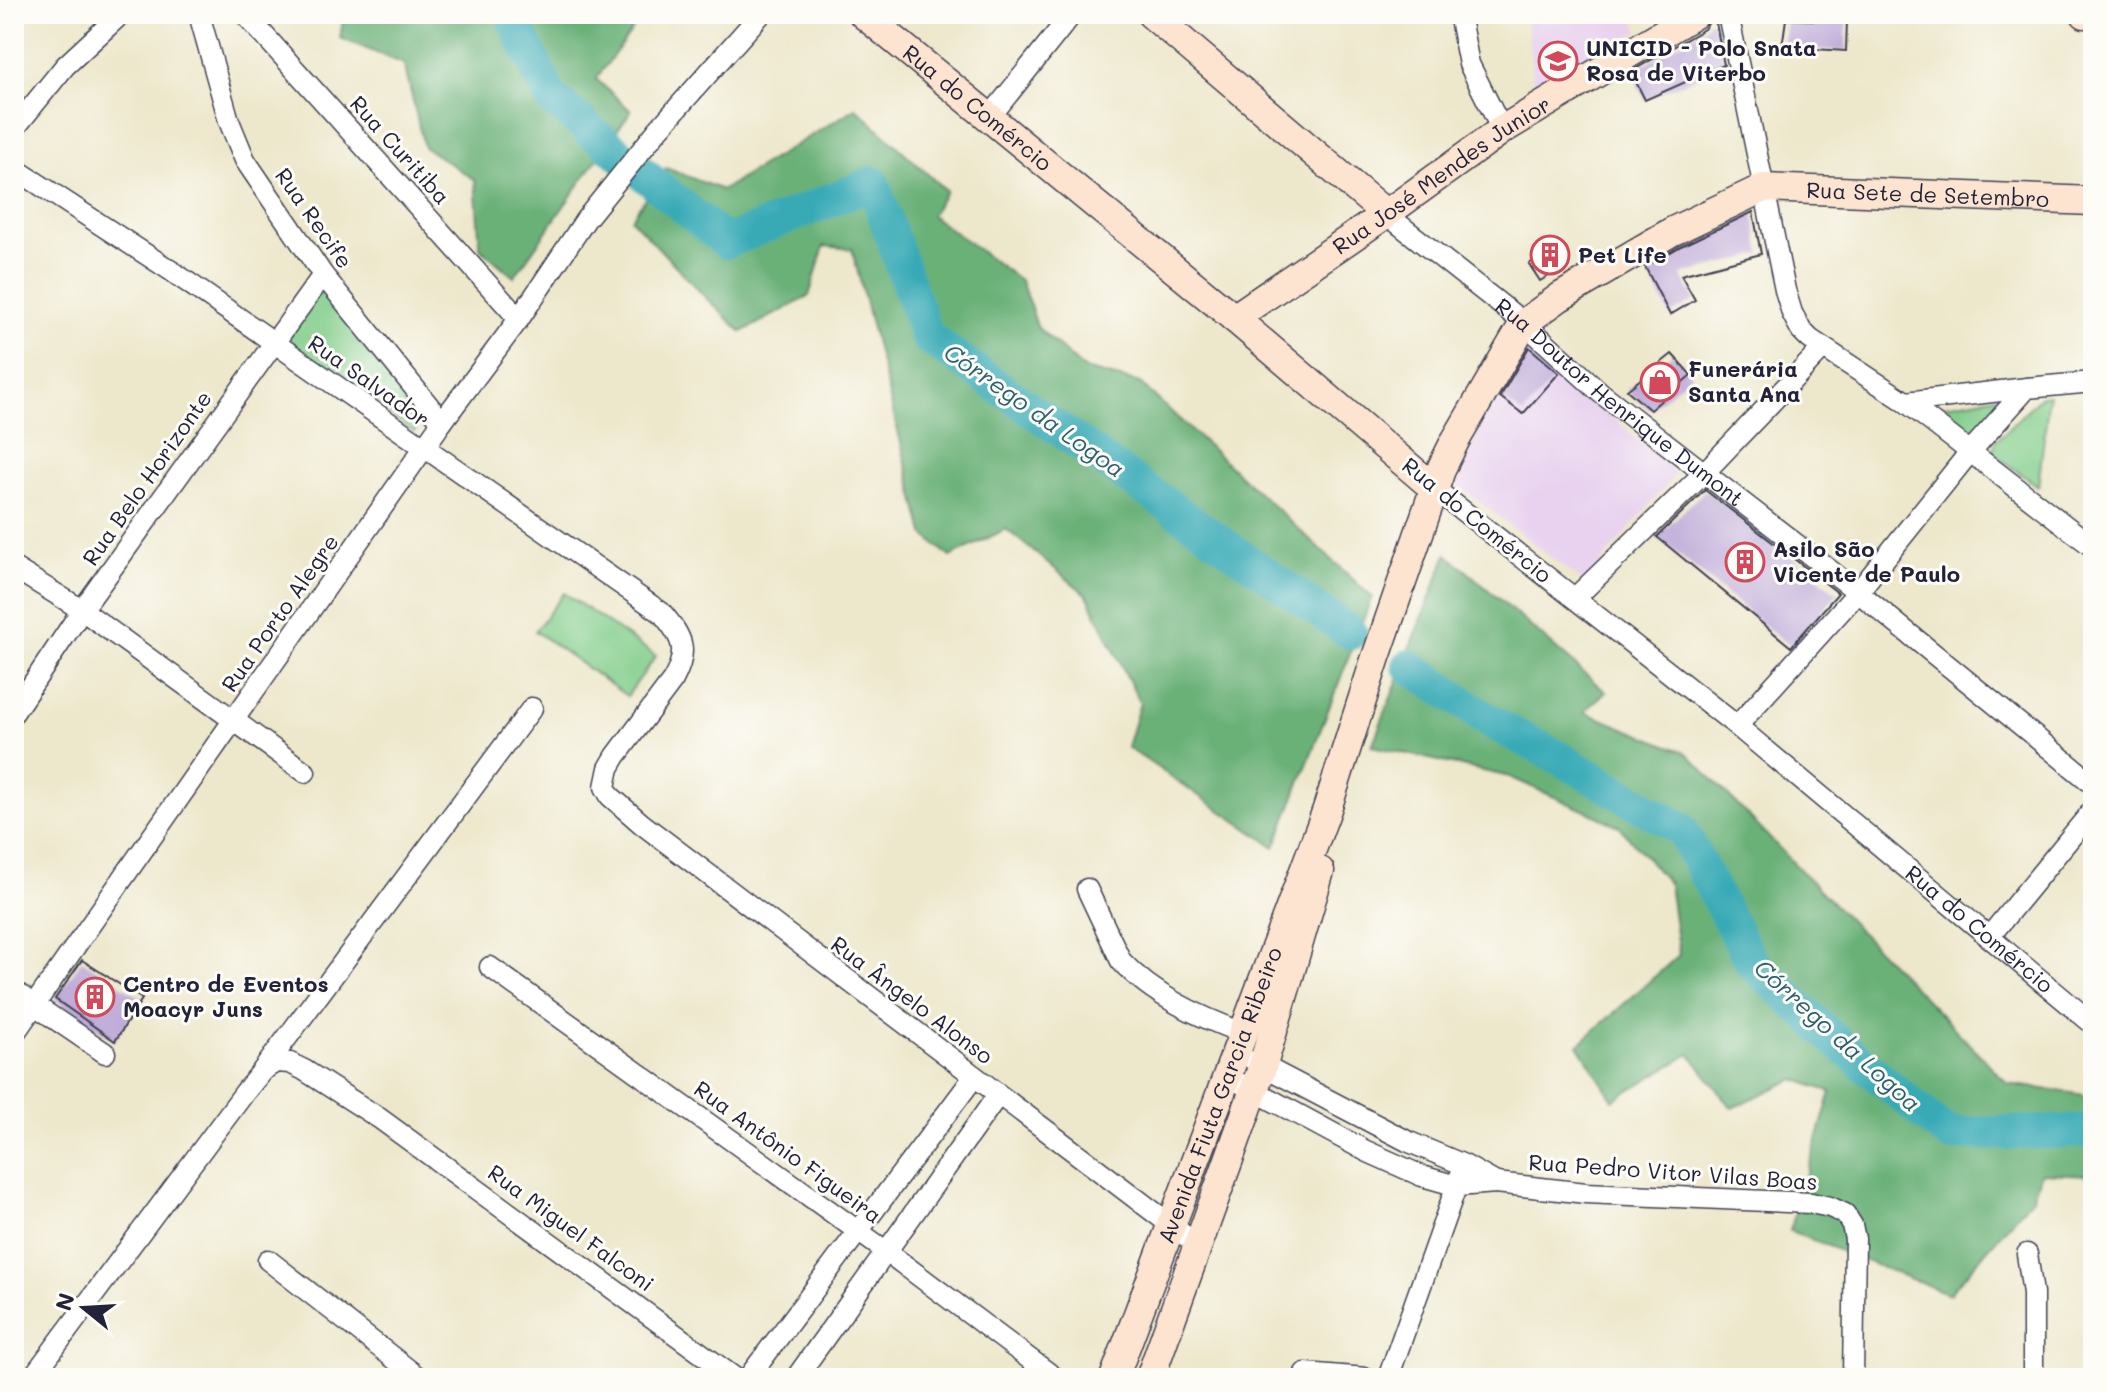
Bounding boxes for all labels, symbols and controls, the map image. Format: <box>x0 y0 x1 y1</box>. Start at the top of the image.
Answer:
place label: UNICID - Polo Snata Rosa de Viterbo <box>1586 33 1817 87</box>
street label: Rua do Comércio <box>897 38 1058 177</box>
school or university icon: UNICID - Polo Snata Rosa de Viterbo <box>1537 40 1579 82</box>
street label: Rua Curitiba <box>344 89 457 210</box>
street label: Rua José Mendes Junior <box>1327 89 1556 260</box>
street label: Rua Recife <box>269 162 360 274</box>
street label: Rua Sete de Setembro <box>1806 175 2050 213</box>
building icon: Pet Life <box>1529 234 1571 276</box>
place label: Pet Life <box>1578 240 1667 269</box>
street label: Rua Doutor Henrique Dumont <box>1490 291 1750 512</box>
street label: Rua Salvador <box>303 328 436 433</box>
water label: Córrego da Logoa <box>938 336 1131 484</box>
place label: Funerária Santa Ana <box>1688 354 1801 408</box>
shop icon: Funerária Santa Ana <box>1639 361 1681 403</box>
street label: Rua Belo Horizonte <box>75 385 218 571</box>
street label: Rua do Comércio <box>1396 450 1558 589</box>
street label: Rua Porto Alegre <box>214 528 345 697</box>
place label: Asilo São Vicente de Paulo <box>1773 534 1960 588</box>
building icon: Asilo São Vicente de Paulo <box>1724 541 1766 583</box>
street label: Rua do Comércio <box>1900 858 2060 999</box>
street label: Rua Ângelo Alonso <box>825 929 999 1070</box>
street label: Avenida Fiuta Garcia Ribeiro <box>1151 943 1288 1247</box>
water label: Córrego da Logoa <box>1748 952 1928 1118</box>
place label: Centro de Eventos Moacyr Juns <box>123 969 328 1023</box>
building icon: Centro de Eventos Moacyr Juns <box>74 976 116 1018</box>
street label: Rua Antônio Figueira <box>689 1074 888 1229</box>
street label: Rua Pedro Vitor Vilas Boas <box>1528 1147 1819 1196</box>
street label: Rua Miguel Falconi <box>482 1158 660 1298</box>
north arrow <box>44 1268 124 1348</box>
text: N <box>48 1289 81 1314</box>

